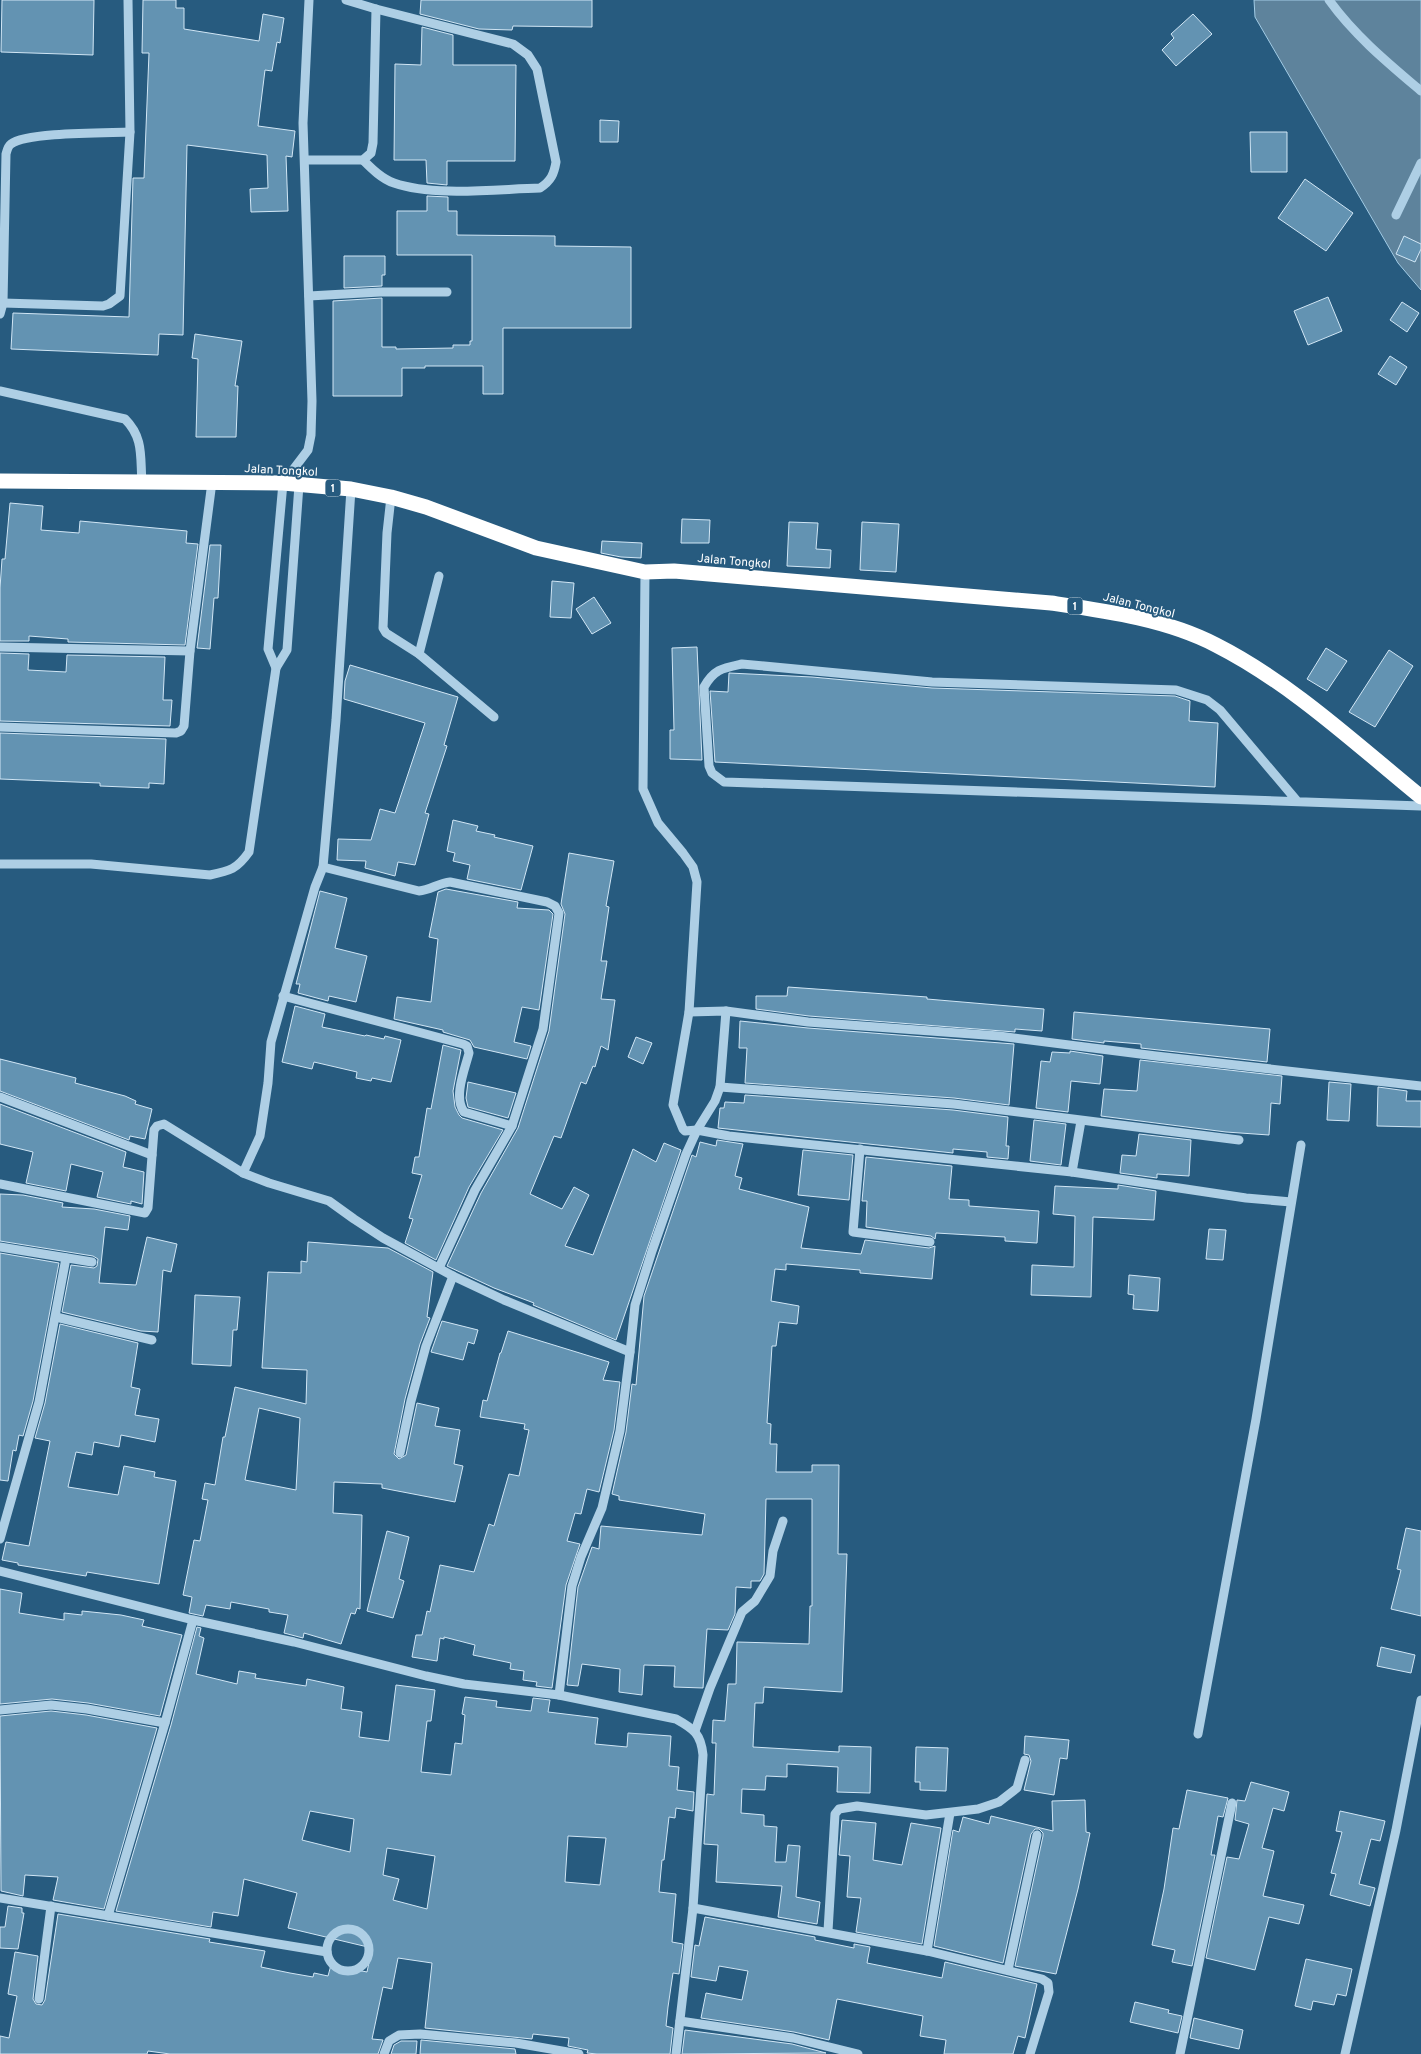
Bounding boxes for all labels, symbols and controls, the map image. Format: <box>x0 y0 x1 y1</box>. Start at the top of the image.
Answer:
street label: Jalan Tongkol <box>244 461 318 481</box>
road number: 1 <box>326 479 340 496</box>
street label: Jalan Tongkol <box>697 551 771 573</box>
street label: Jalan Tongkol <box>1101 589 1176 623</box>
road number: 1 <box>1068 598 1082 614</box>

